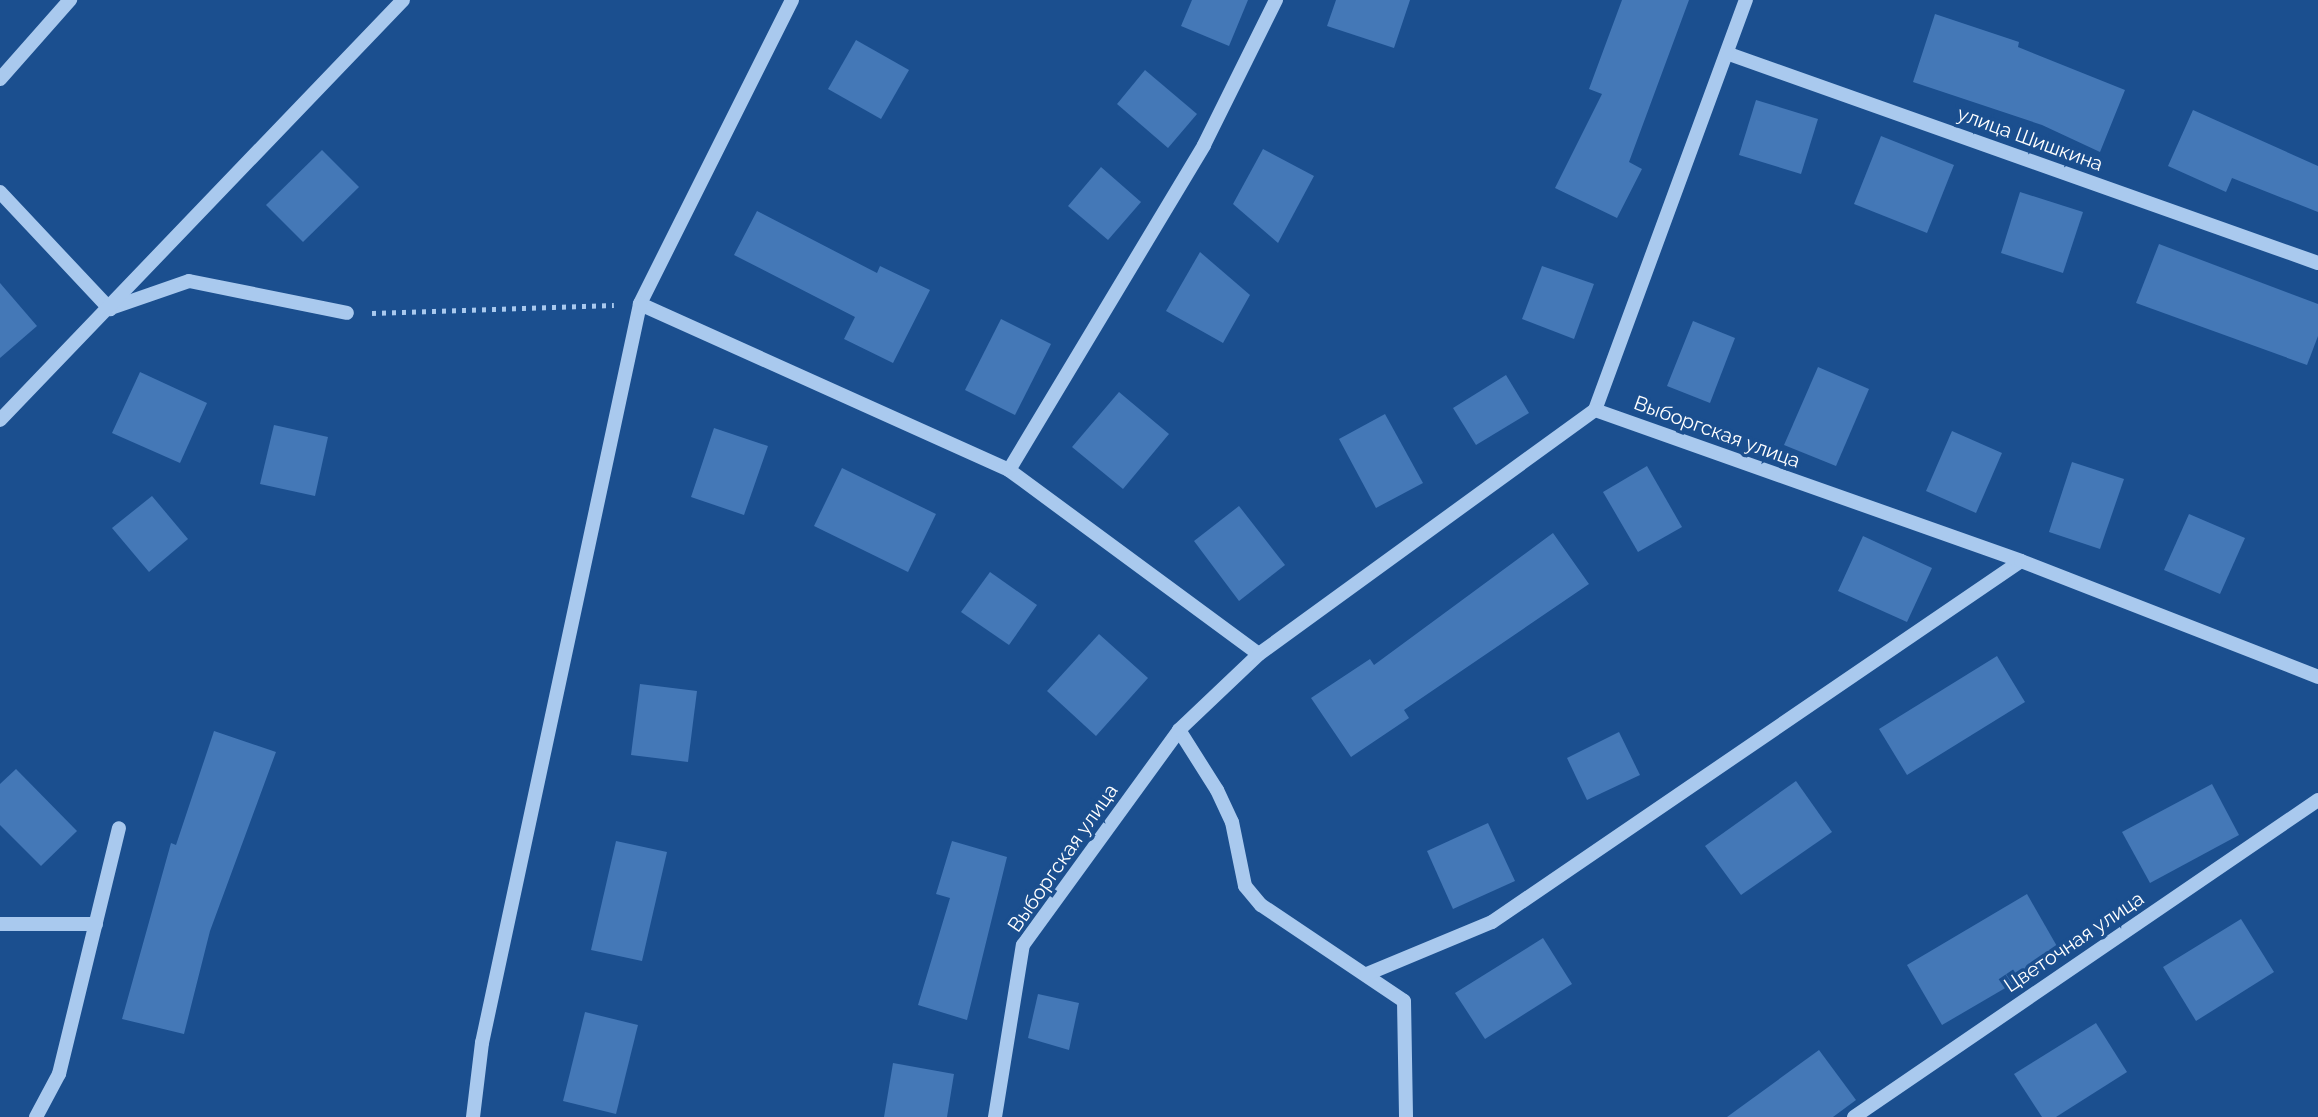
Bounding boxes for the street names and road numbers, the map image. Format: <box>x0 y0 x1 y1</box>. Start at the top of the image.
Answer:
street label: улица Шишкина <box>1954 101 2106 177</box>
street label: Выборгская улица <box>1630 391 1804 473</box>
street label: Выборгская улица <box>1003 779 1123 937</box>
street label: Цветочная улица <box>2000 886 2148 998</box>

